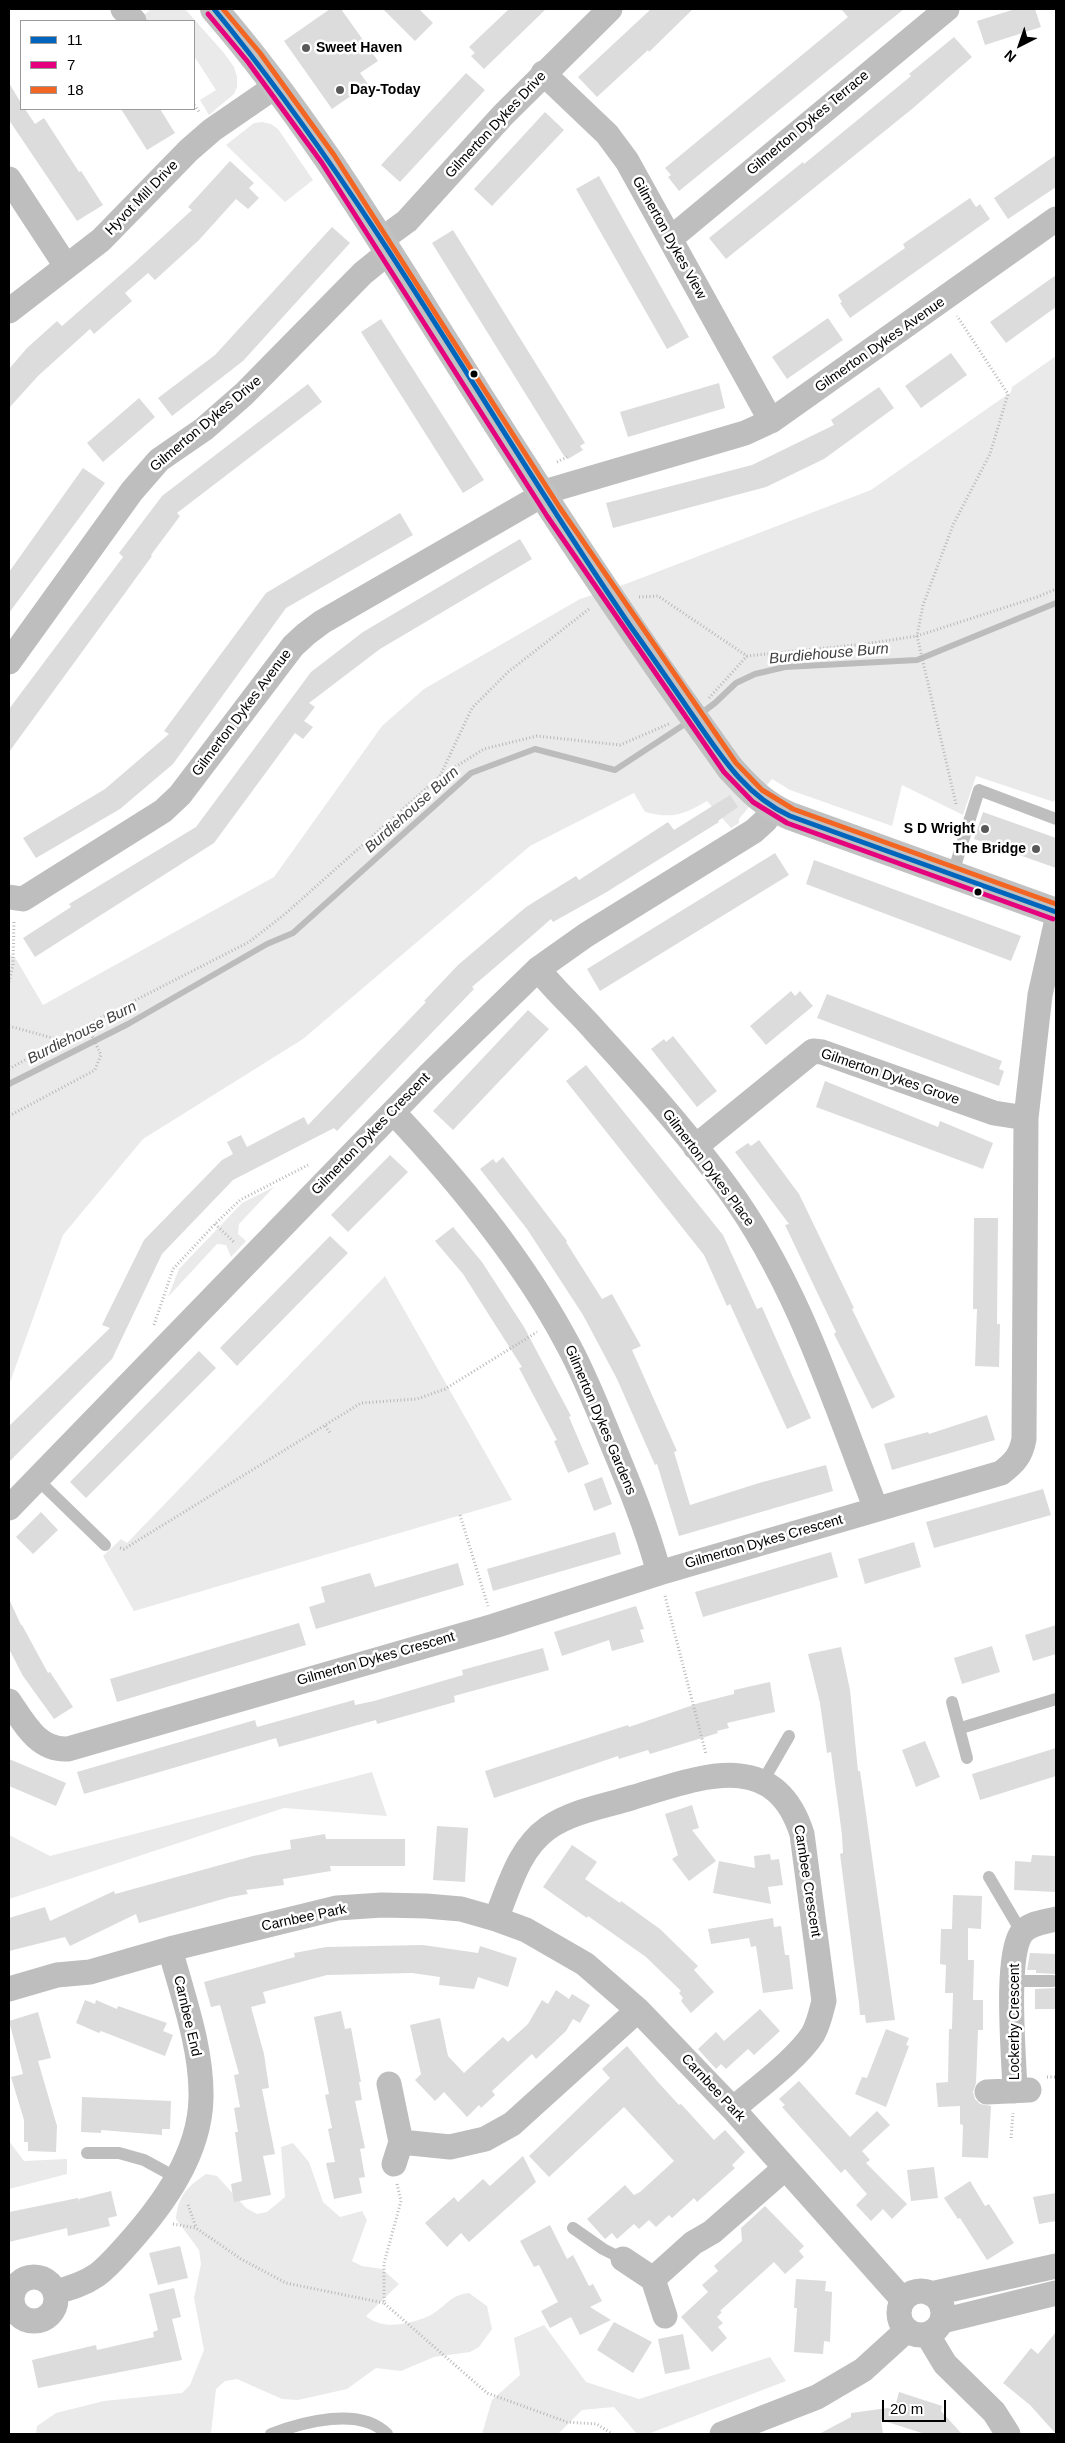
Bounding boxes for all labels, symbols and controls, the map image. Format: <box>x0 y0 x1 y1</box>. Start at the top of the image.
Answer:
legend <box>20 20 195 110</box>
north arrow <box>995 20 1045 70</box>
text: 11 <box>67 31 83 48</box>
place label: Sweet Haven <box>316 40 402 56</box>
marker: Sweet Haven <box>300 42 312 54</box>
text: N <box>1001 47 1019 66</box>
text: 7 <box>67 56 75 73</box>
street label: Gilmerton Dykes Terrace <box>744 67 872 179</box>
street label: Gilmerton Dykes Drive <box>442 68 550 182</box>
text: 18 <box>67 81 84 98</box>
place label: Day-Today <box>350 82 421 98</box>
marker: Day-Today <box>334 84 346 96</box>
street label: Hyvot Mill Drive <box>102 157 182 239</box>
street label: Gilmerton Dykes View <box>628 174 710 302</box>
street label: Gilmerton Dykes Avenue <box>812 294 948 396</box>
unlabelled marker <box>469 369 479 379</box>
street label: Gilmerton Dykes Drive <box>147 373 265 475</box>
water label: Burdiehouse Burn <box>768 640 890 668</box>
street label: Gilmerton Dykes Avenue <box>189 646 295 780</box>
water label: Burdiehouse Burn <box>361 763 463 857</box>
place label: S D Wright <box>904 821 975 837</box>
marker: S D Wright <box>979 823 991 835</box>
place label: The Bridge <box>953 841 1026 857</box>
marker: The Bridge <box>1030 843 1042 855</box>
unlabelled marker <box>973 887 983 897</box>
water label: Burdiehouse Burn <box>24 998 140 1068</box>
street label: Gilmerton Dykes Grove <box>818 1045 962 1109</box>
street label: Gilmerton Dykes Crescent <box>308 1069 434 1199</box>
street label: Gilmerton Dykes Place <box>658 1106 758 1230</box>
street label: Gilmerton Dykes Gardens <box>561 1343 639 1497</box>
street label: Gilmerton Dykes Crescent <box>683 1511 845 1573</box>
street label: Gilmerton Dykes Crescent <box>295 1628 457 1690</box>
street label: Carnbee Crescent <box>790 1824 824 1938</box>
street label: Carnbee Park <box>260 1901 348 1935</box>
street label: Lockerby Crescent <box>1007 1964 1023 2080</box>
street label: Carnbee End <box>170 1974 204 2058</box>
street label: Carnbee Park <box>677 2051 749 2125</box>
scale bar <box>885 2390 949 2422</box>
text: 20 m <box>890 2400 923 2417</box>

